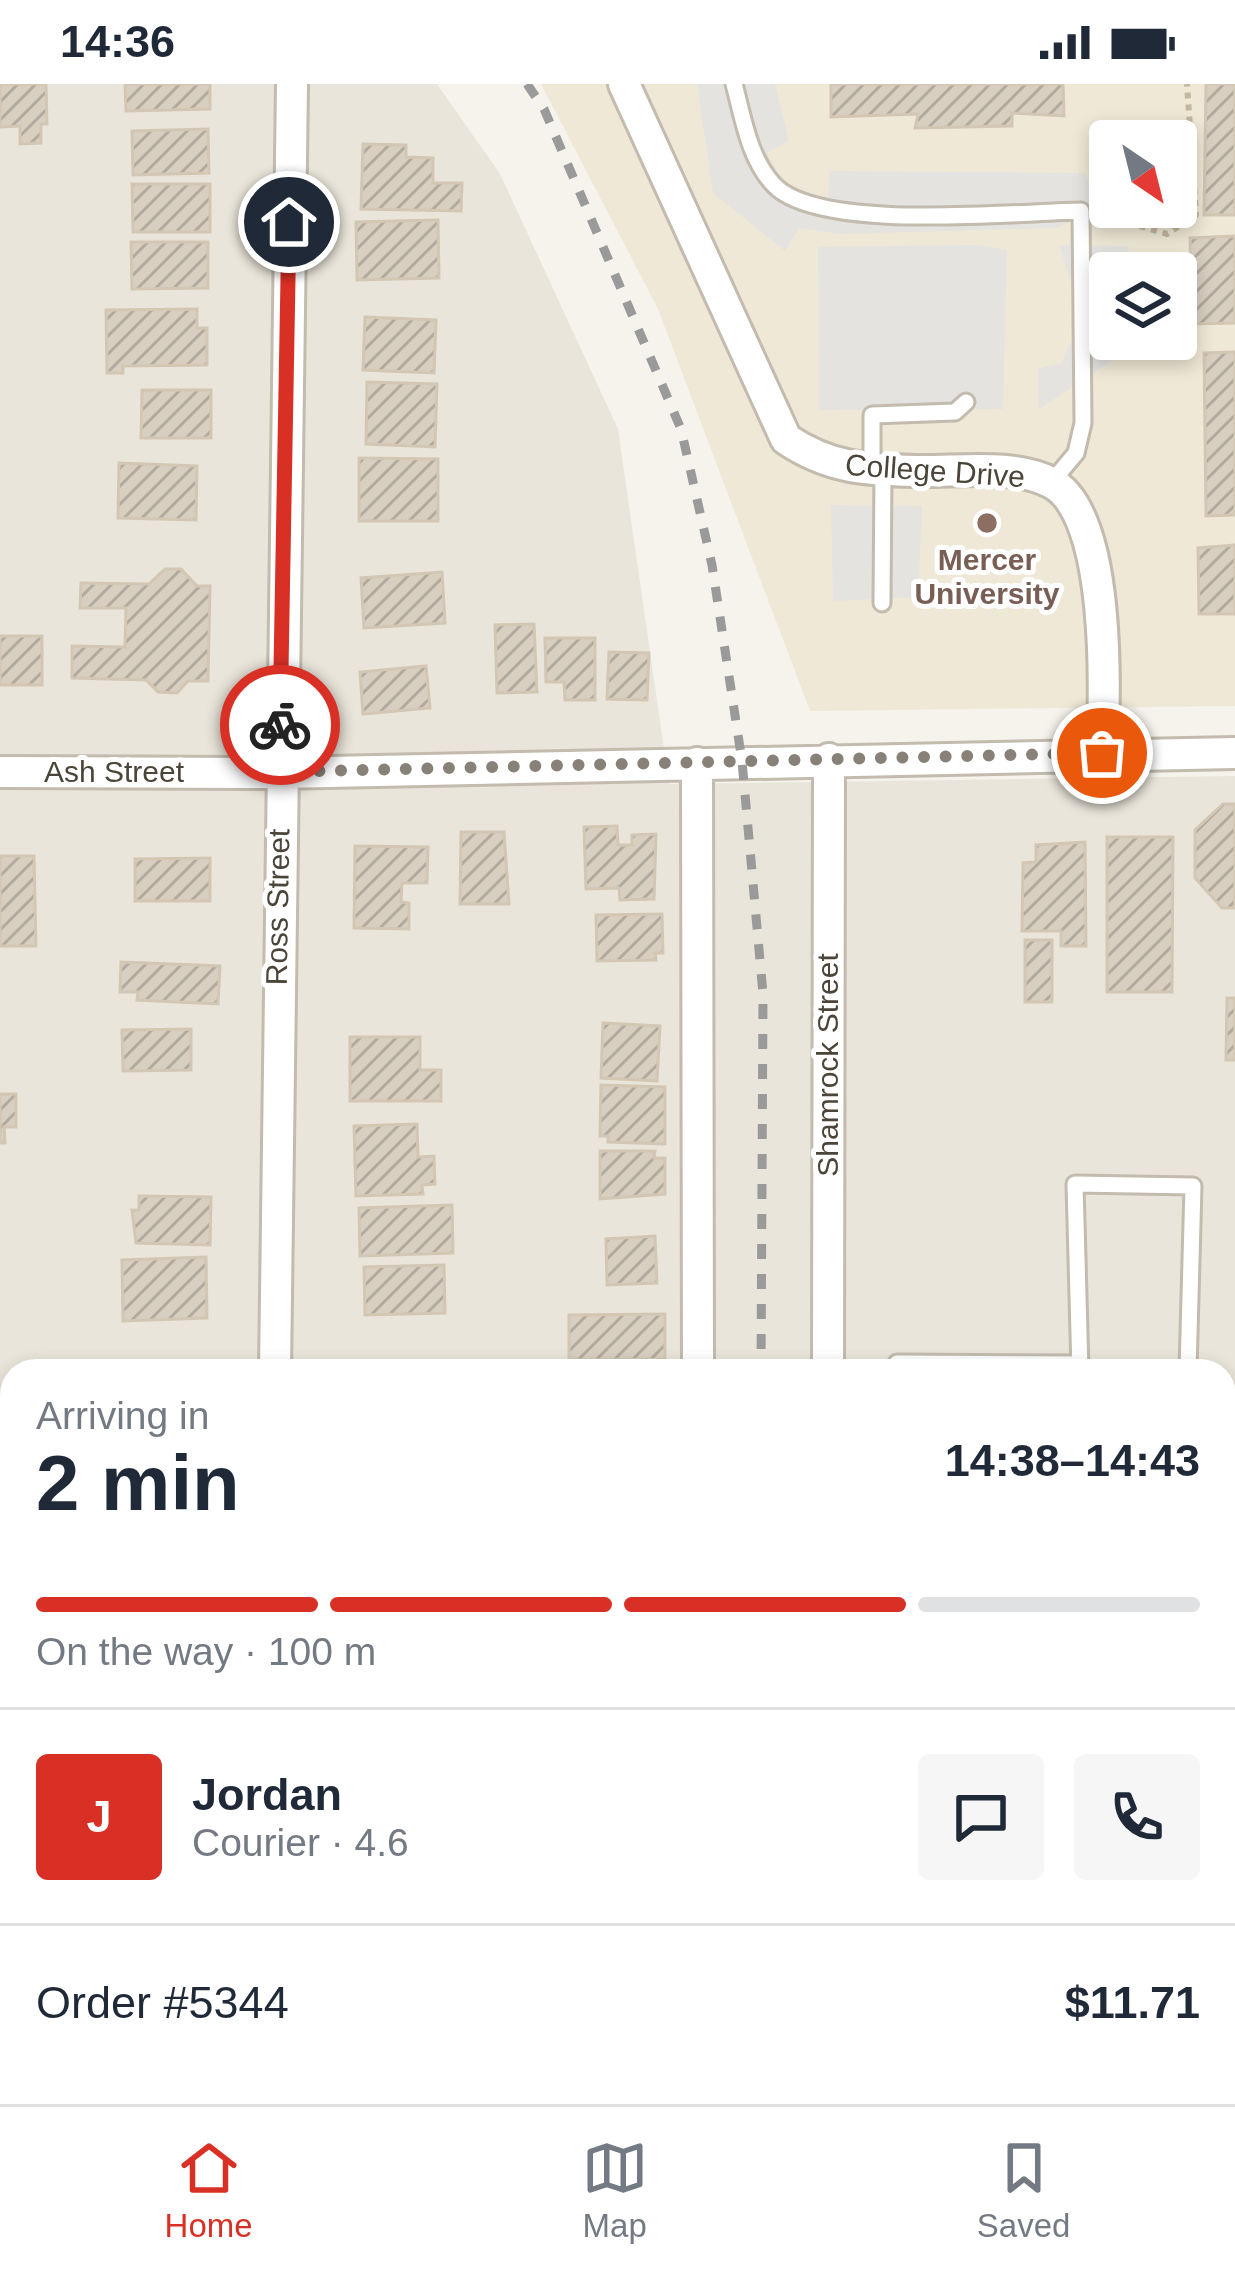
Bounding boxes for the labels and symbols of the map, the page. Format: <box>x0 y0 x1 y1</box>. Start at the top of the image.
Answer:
north arrow <box>1089 120 1197 228</box>
pin <box>238 171 340 273</box>
street label: College Drive <box>844 448 1026 493</box>
marker: Mercer University <box>974 510 1000 536</box>
place label: Mercer University <box>914 543 1060 610</box>
courier <box>220 665 340 785</box>
pin <box>1051 702 1153 804</box>
street label: Ash Street <box>44 755 185 788</box>
street label: Ross Street <box>260 828 295 986</box>
street label: Shamrock Street <box>811 953 844 1177</box>

